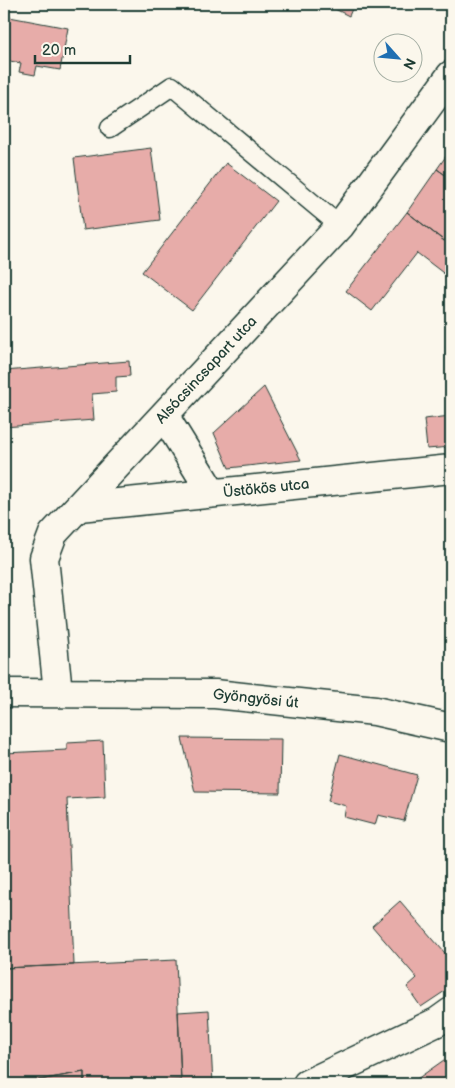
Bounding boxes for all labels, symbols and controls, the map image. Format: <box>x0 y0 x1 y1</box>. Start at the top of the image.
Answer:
scale bar <box>35 32 130 64</box>
north arrow <box>372 32 422 82</box>
text: 20 m <box>42 41 76 60</box>
text: N <box>399 55 419 72</box>
street label: Alsócsincsapart utca <box>151 312 261 427</box>
street label: Üstökös utca <box>222 474 310 502</box>
street label: Gyöngyösi út <box>212 684 300 712</box>

